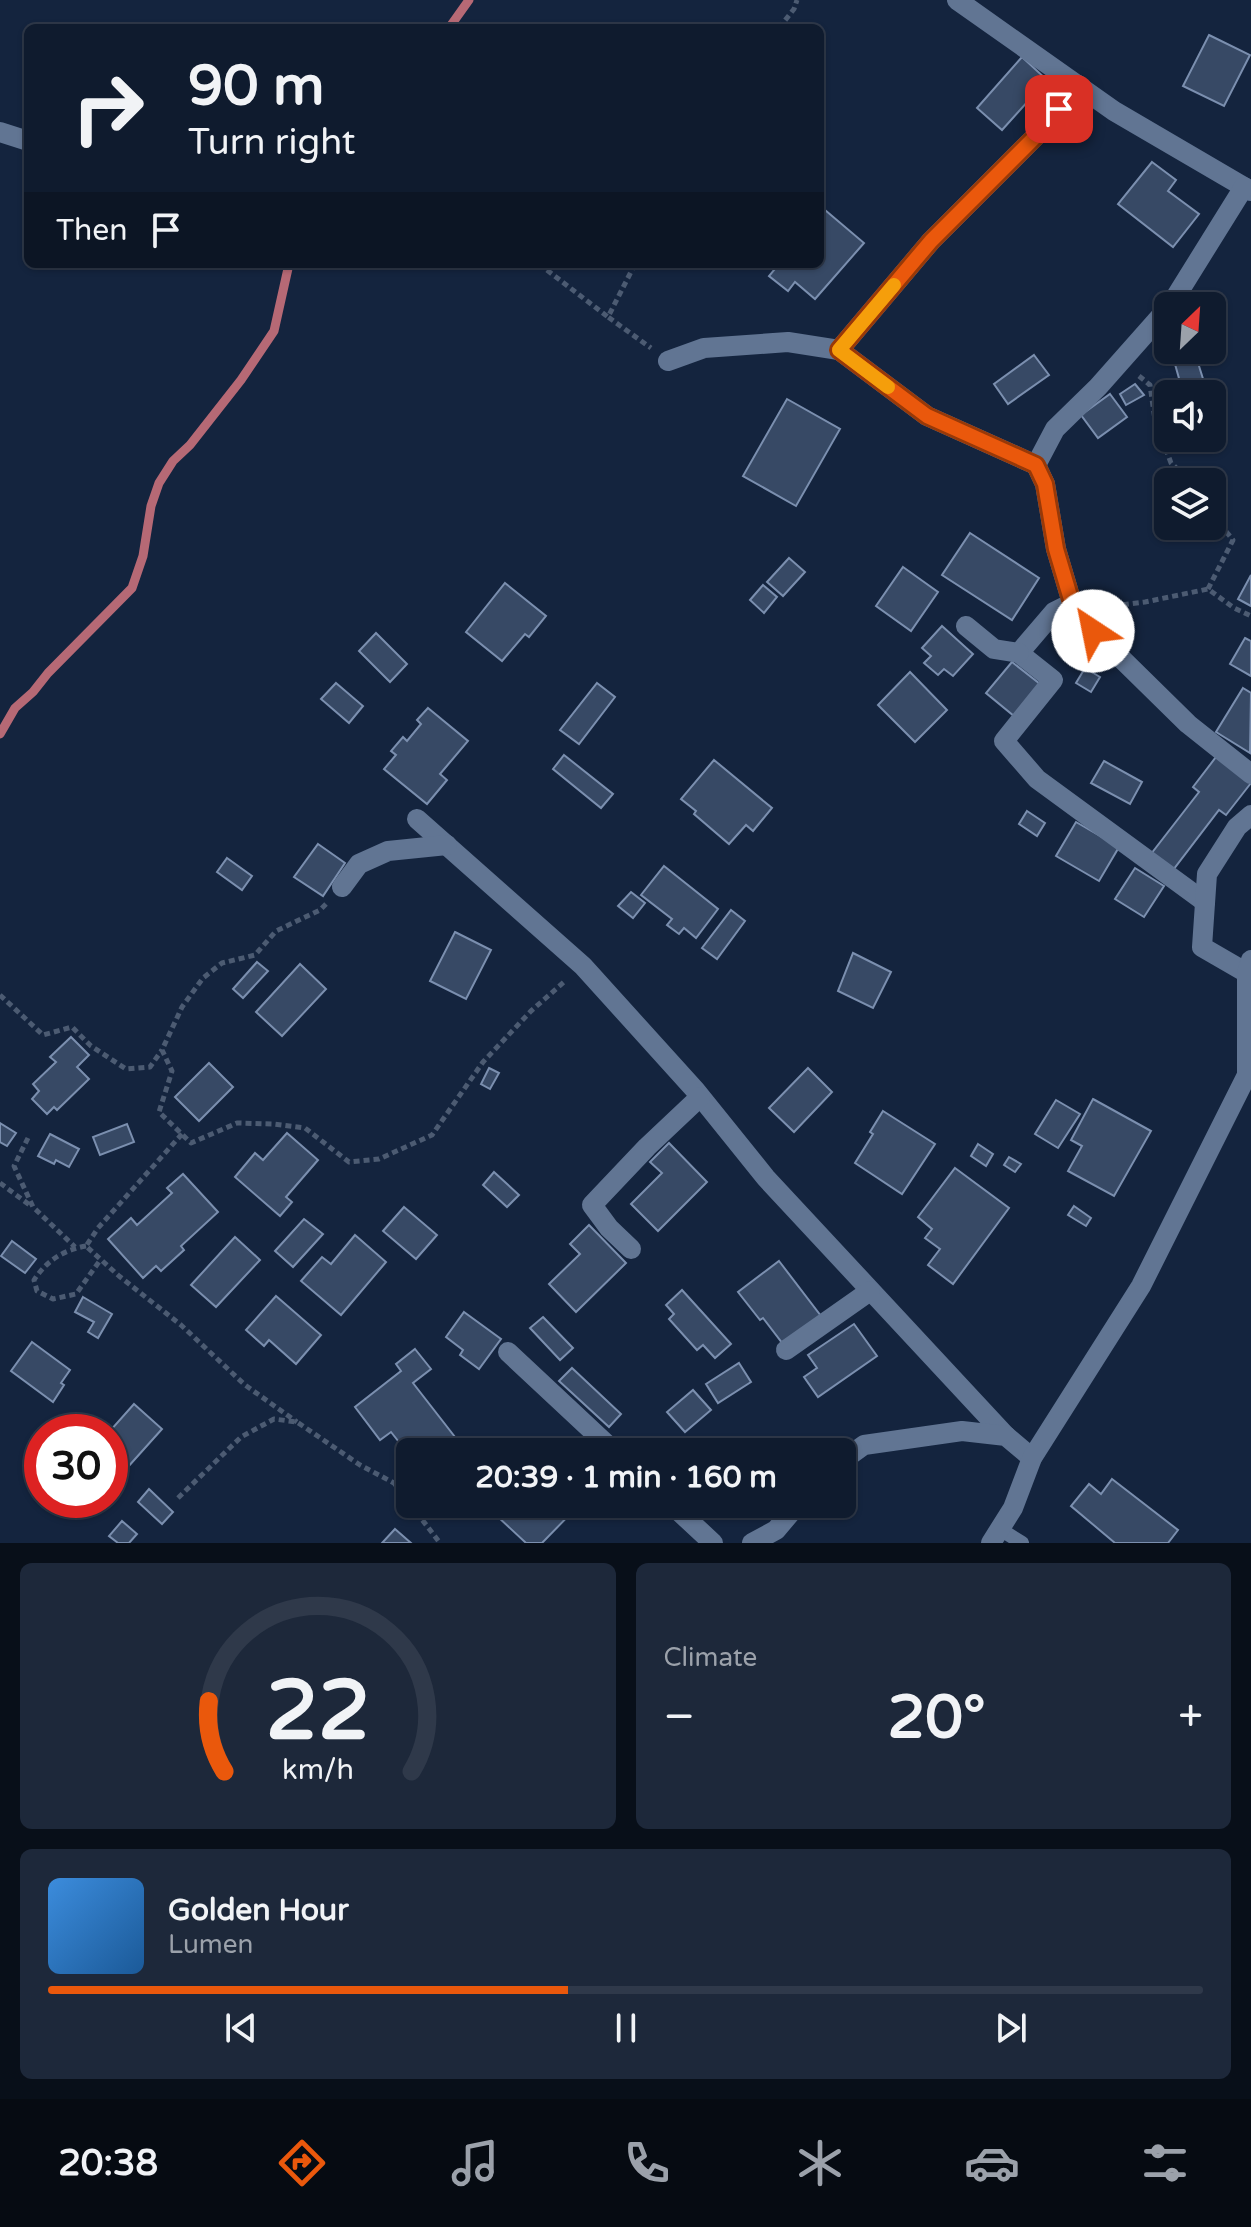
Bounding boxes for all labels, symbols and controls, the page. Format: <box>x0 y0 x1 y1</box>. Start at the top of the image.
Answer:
text: 90 m <box>188 53 324 120</box>
icon: right <box>56 56 160 160</box>
pin <box>1025 75 1093 143</box>
icon: arrive <box>1037 87 1081 131</box>
text: Turn right <box>188 121 355 164</box>
icon: arrive <box>144 208 188 252</box>
text: Then <box>56 212 128 249</box>
north arrow <box>1154 292 1226 364</box>
map controls <box>1154 292 1226 540</box>
button: sound <box>1154 380 1226 452</box>
button: layers <box>1154 468 1226 540</box>
position arrow <box>1051 589 1135 673</box>
speed limit sign: 30 <box>24 1414 128 1518</box>
text: 20:39 · 1 min · 160 m <box>475 1459 777 1496</box>
text: Climate <box>664 1642 757 1673</box>
text: 22 <box>266 1662 370 1762</box>
text: 20° <box>888 1682 986 1754</box>
text: − <box>664 1691 695 1744</box>
text: + <box>1178 1691 1203 1744</box>
text: km/h <box>282 1753 354 1787</box>
text: Golden Hour <box>168 1892 349 1929</box>
text: Lumen <box>168 1929 253 1960</box>
icon: previous <box>219 2006 263 2050</box>
icon: pause <box>604 2006 648 2050</box>
icon: next <box>989 2006 1033 2050</box>
icon: directions <box>274 2135 330 2191</box>
icon: music <box>447 2135 503 2191</box>
icon: phone <box>619 2135 675 2191</box>
icon: climate <box>792 2135 848 2191</box>
icon: car <box>964 2135 1020 2191</box>
icon: filters <box>1137 2135 1193 2191</box>
text: 20:38 <box>58 2142 158 2185</box>

